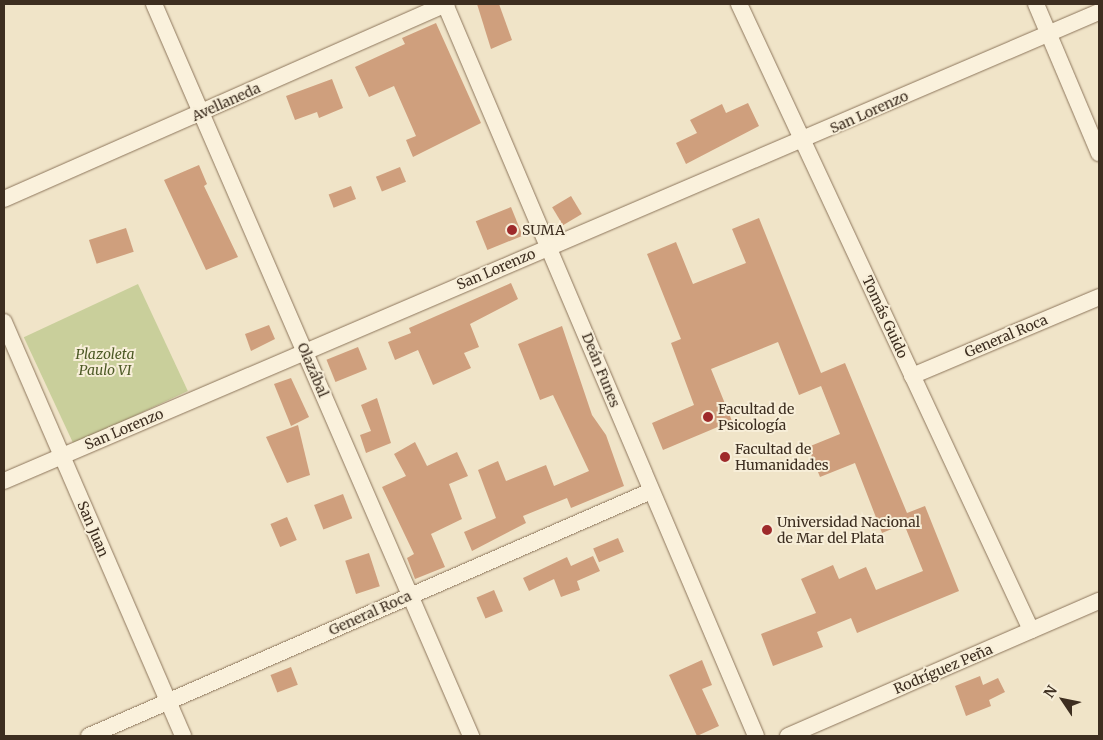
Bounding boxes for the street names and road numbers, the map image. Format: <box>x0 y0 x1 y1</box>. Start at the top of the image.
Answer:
street label: Avellaneda <box>189 79 263 125</box>
street label: San Lorenzo <box>827 87 911 137</box>
street label: San Lorenzo <box>454 245 538 293</box>
street label: Tomás Guido <box>859 273 911 361</box>
street label: General Roca <box>962 311 1050 361</box>
street label: Deán Funes <box>578 330 624 410</box>
street label: Olazábal <box>294 340 332 400</box>
street label: San Lorenzo <box>82 405 166 453</box>
street label: San Juan <box>74 499 112 559</box>
street label: General Roca <box>326 587 414 639</box>
street label: Rodríguez Peña <box>891 641 995 697</box>

